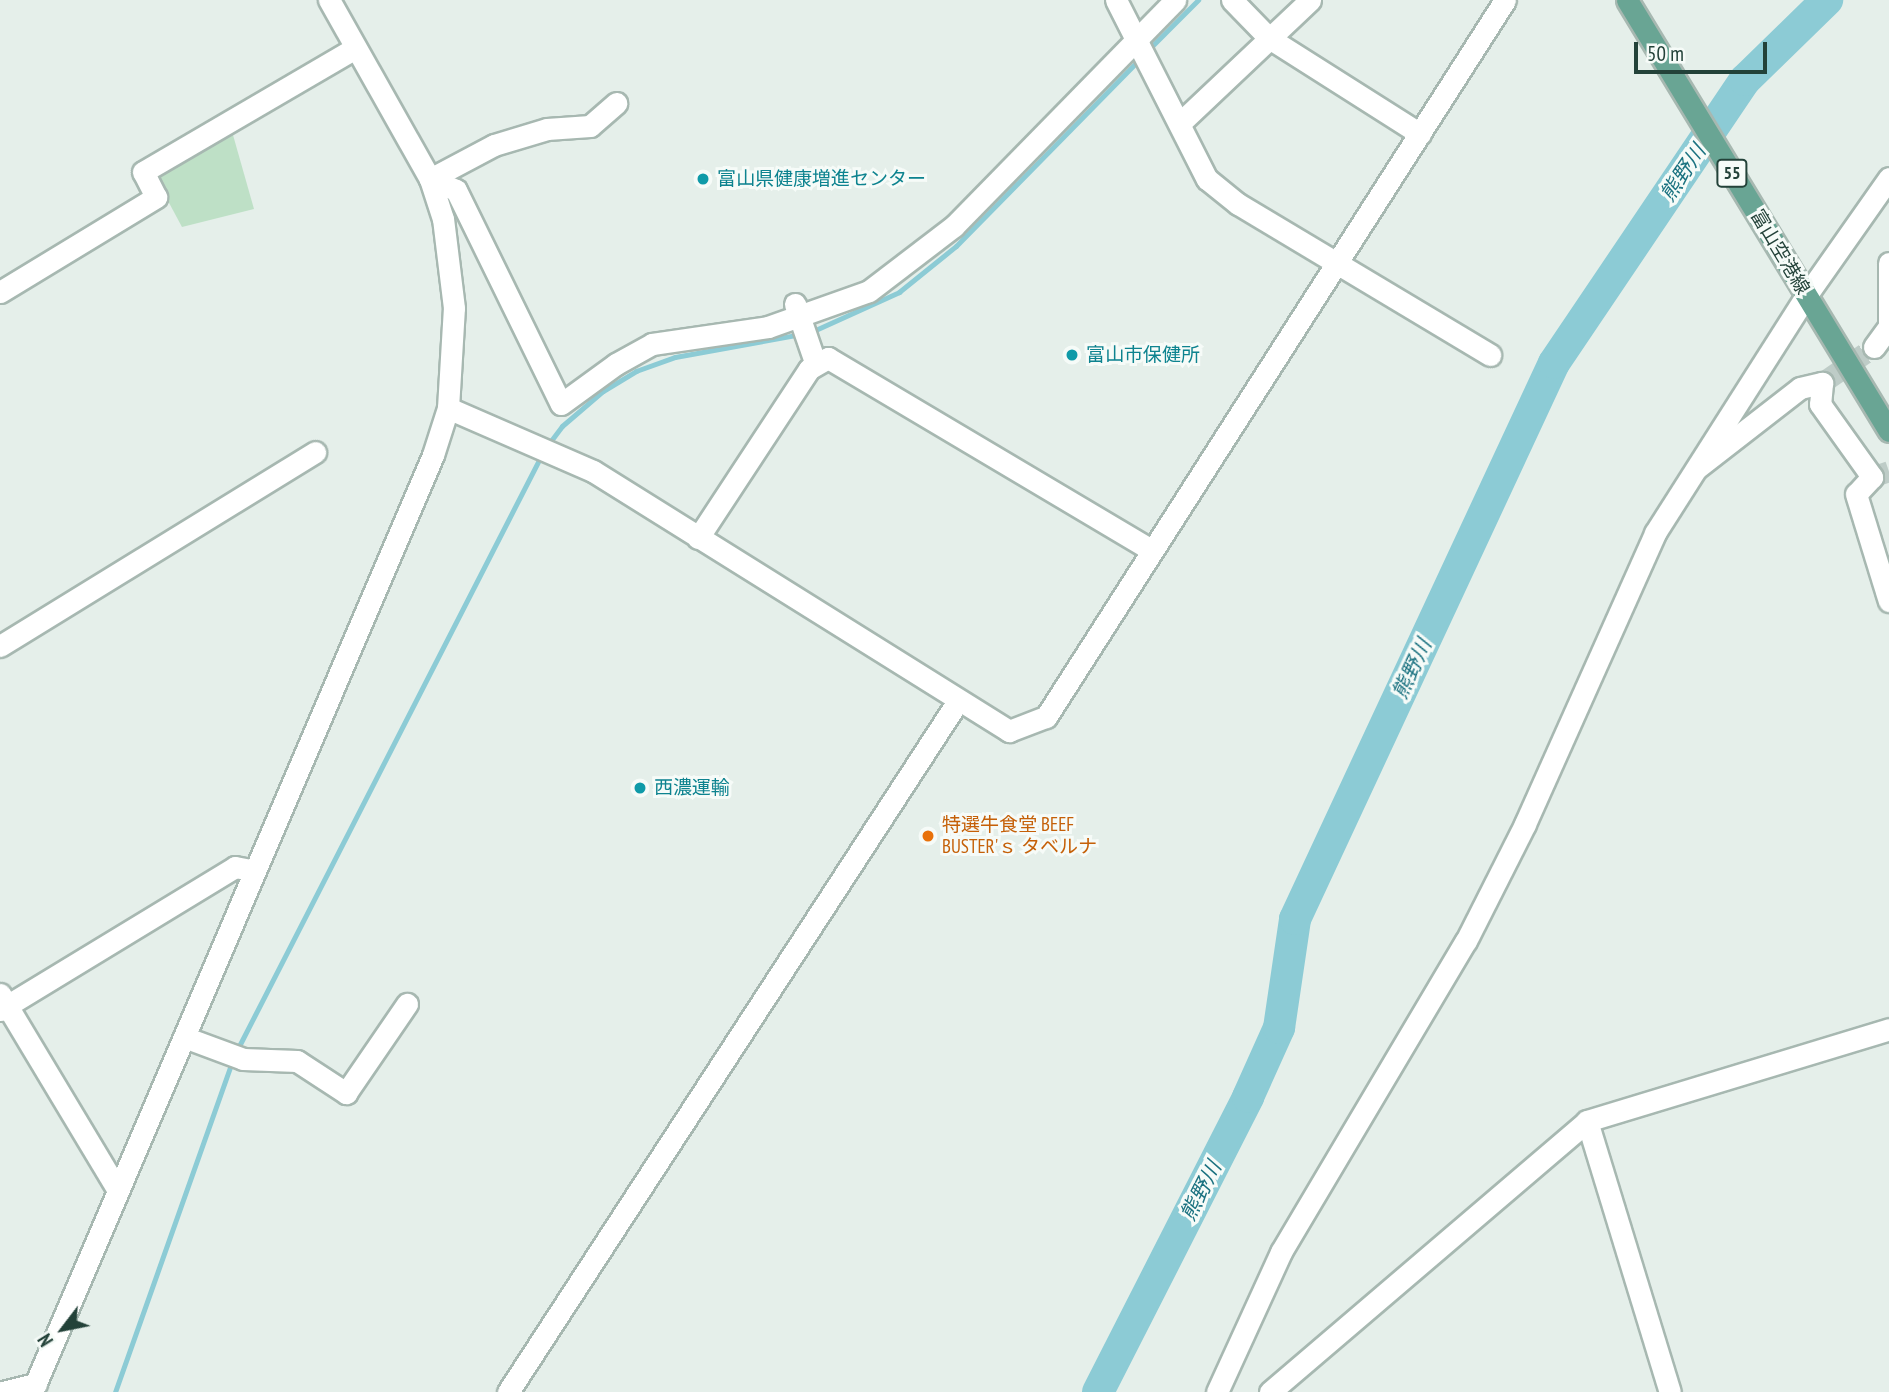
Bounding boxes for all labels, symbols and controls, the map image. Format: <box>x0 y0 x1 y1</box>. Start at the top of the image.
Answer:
scale bar <box>1637 28 1770 72</box>
text: 50 m <box>1647 40 1684 67</box>
water label: 熊野川 <box>1655 140 1711 206</box>
road number: 55 <box>1716 158 1748 188</box>
place label: 富山県健康増進センター <box>717 168 926 190</box>
marker: 富山県健康増進センター <box>695 171 711 187</box>
street label: 富山空港線 <box>1746 205 1814 299</box>
place label: 富山市保健所 <box>1086 344 1200 366</box>
marker: 富山市保健所 <box>1064 347 1080 363</box>
water label: 熊野川 <box>1387 635 1437 703</box>
place label: 西濃運輸 <box>654 777 730 799</box>
marker: 西濃運輸 <box>632 780 648 796</box>
place label: 特選牛食堂 BEEF BUSTER'ｓ タベルナ <box>942 814 1097 858</box>
marker: 特選牛食堂 BEEF BUSTER'ｓ タベルナ <box>920 828 936 844</box>
water label: 熊野川 <box>1175 1157 1227 1225</box>
north arrow <box>28 1294 98 1364</box>
text: N <box>32 1329 58 1351</box>

